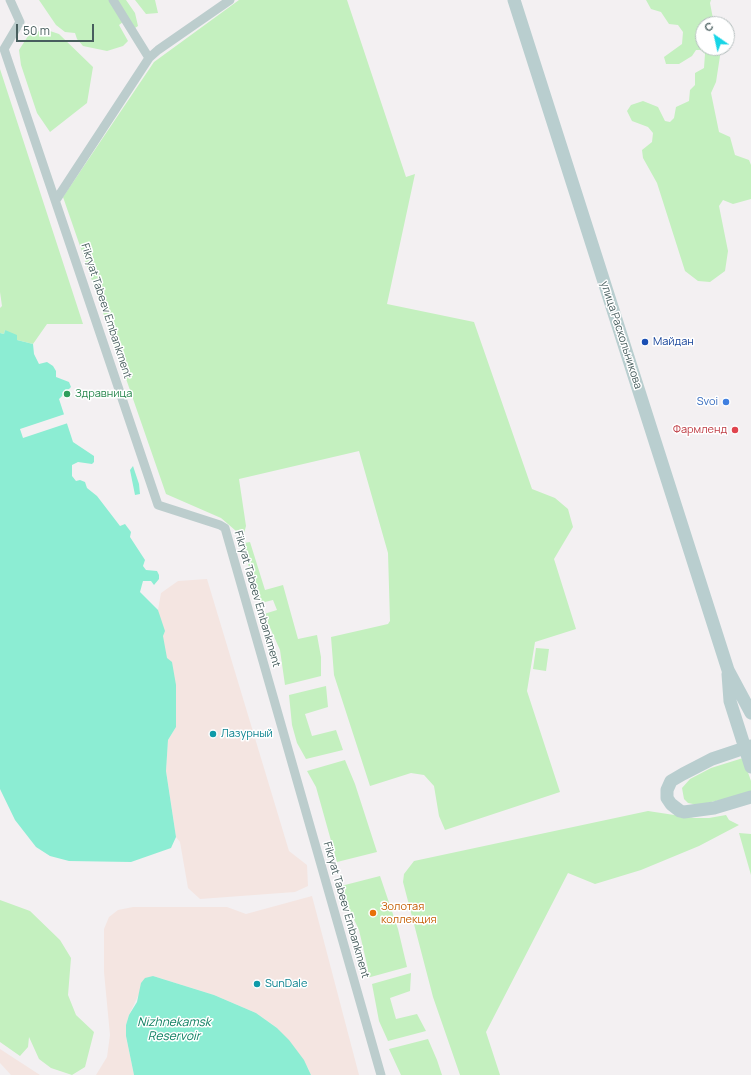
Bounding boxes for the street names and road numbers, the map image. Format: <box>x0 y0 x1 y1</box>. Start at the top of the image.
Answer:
street label: Fikryat Tabeev Embankment <box>78 242 134 380</box>
street label: улица Раскольникова <box>597 279 645 391</box>
street label: Fikryat Tabeev Embankment <box>231 529 283 669</box>
street label: Fikryat Tabeev Embankment <box>320 840 372 980</box>

